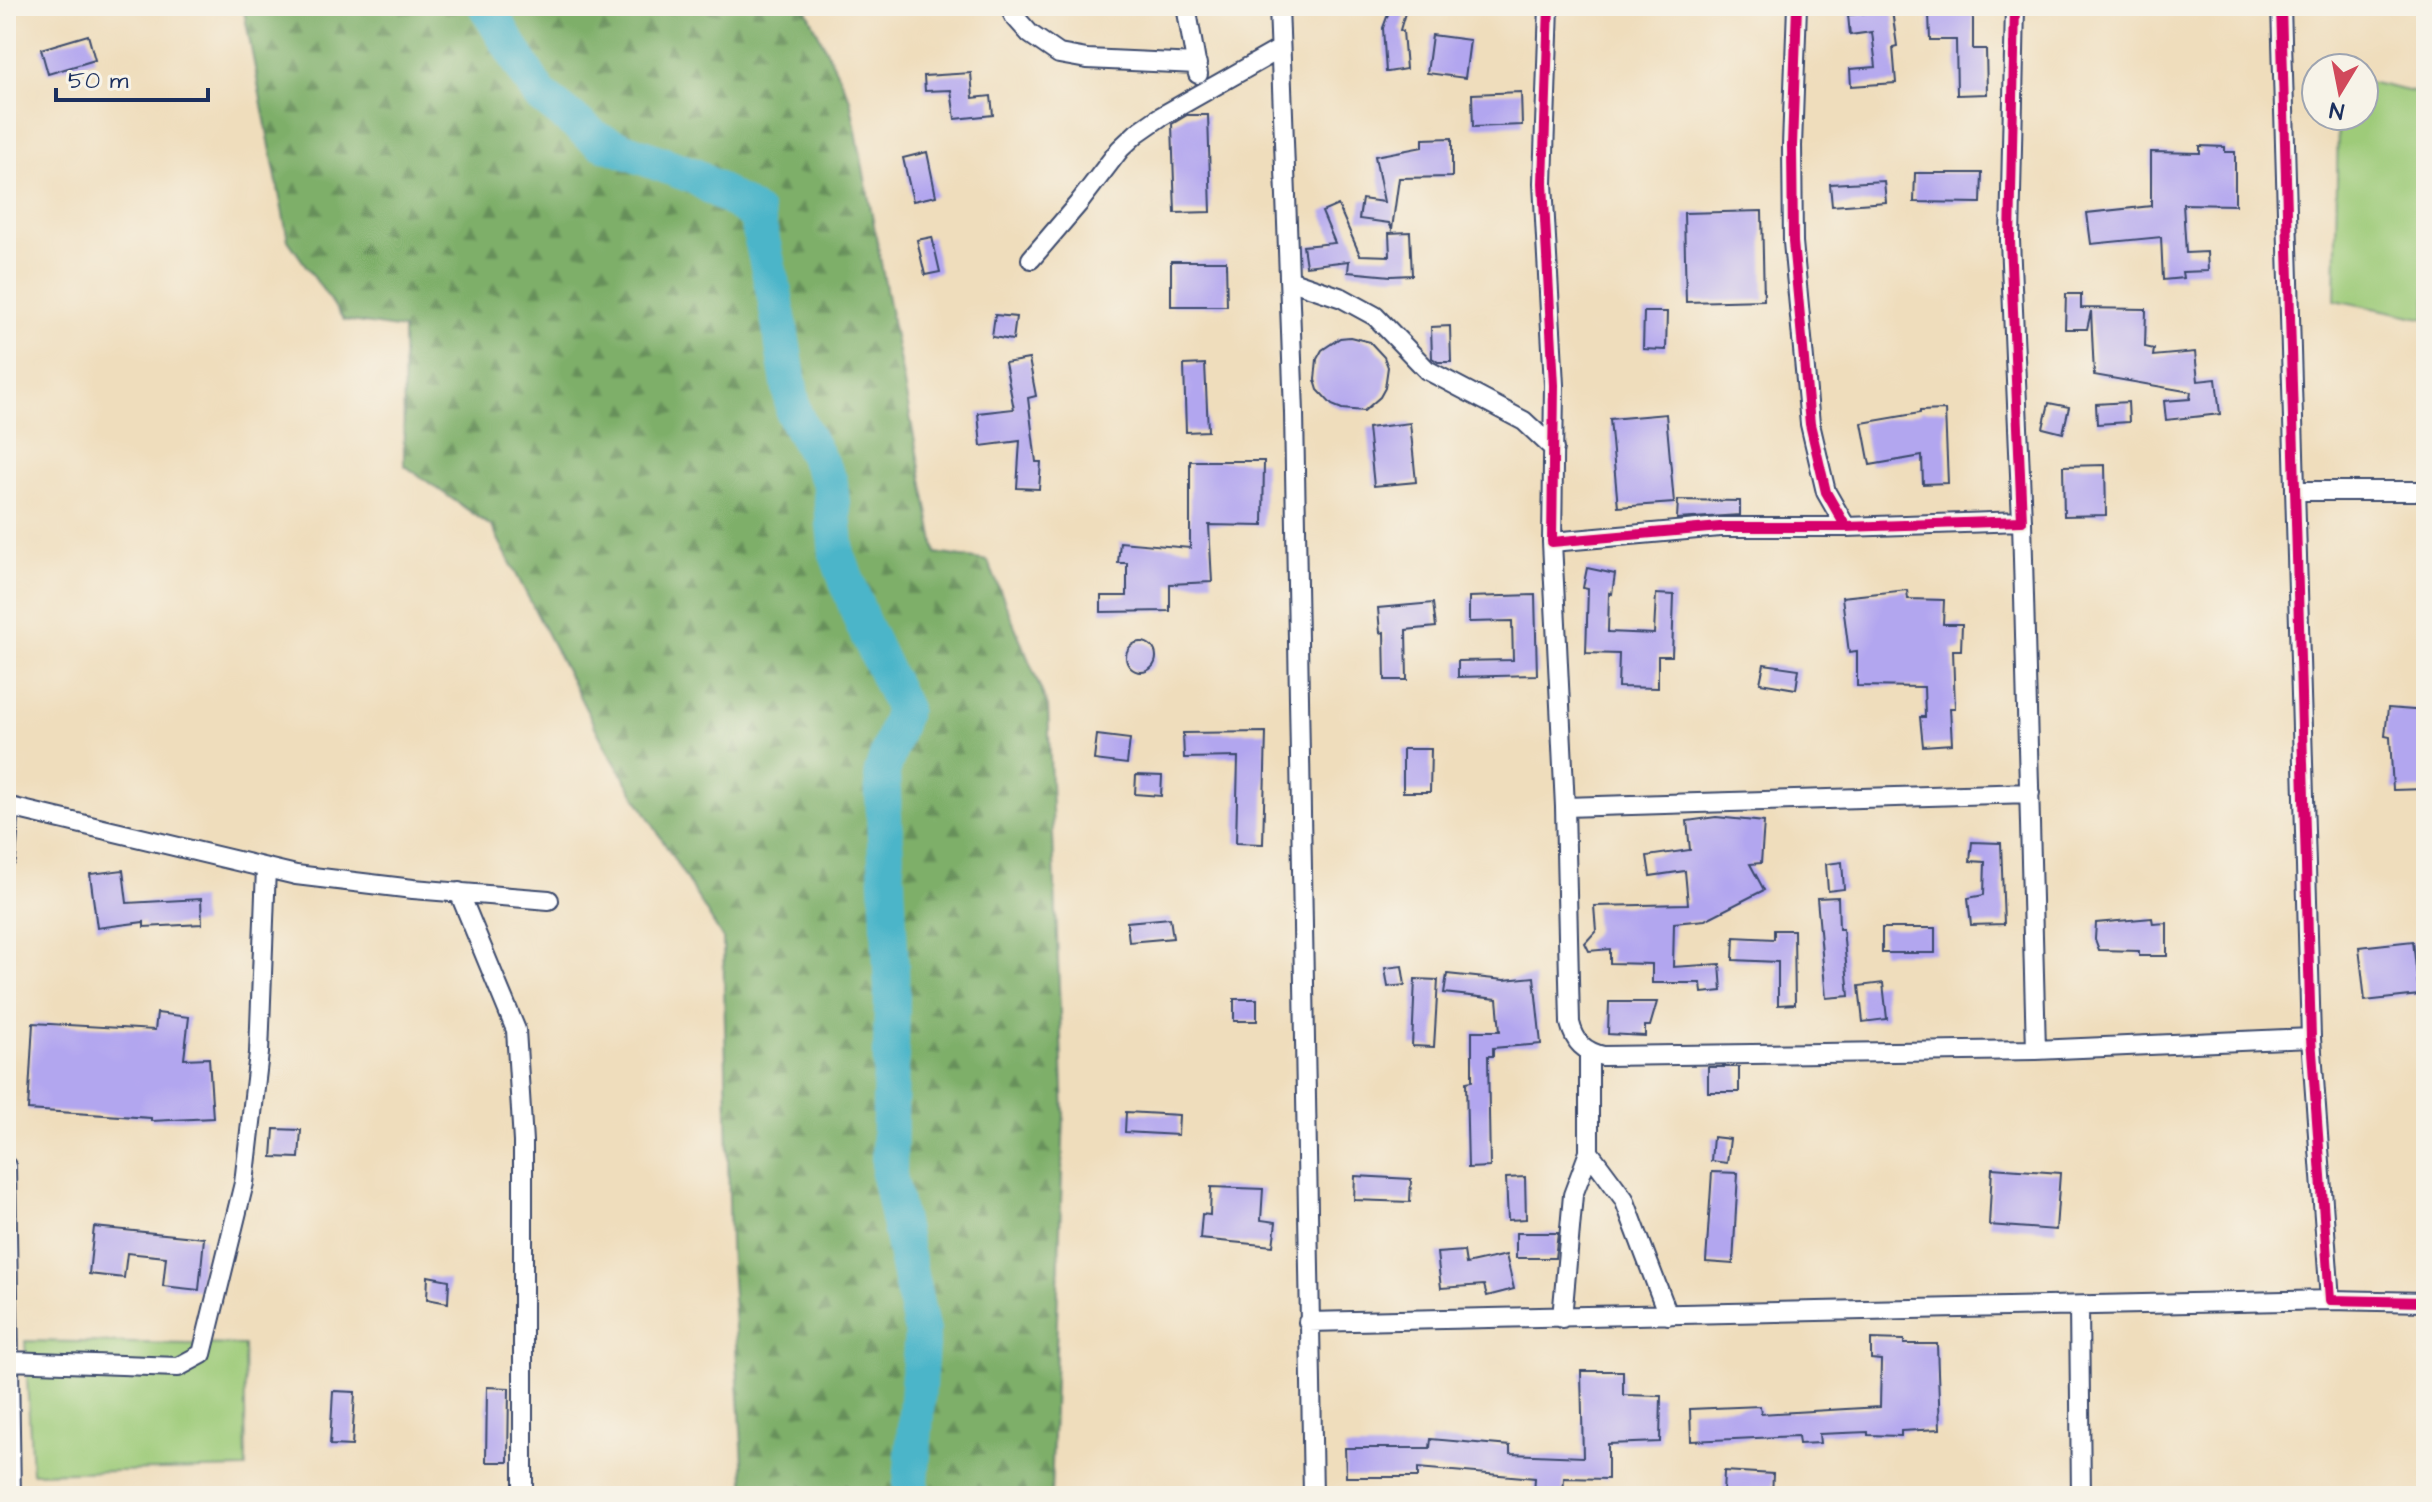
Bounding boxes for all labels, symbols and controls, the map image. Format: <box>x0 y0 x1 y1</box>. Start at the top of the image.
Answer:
scale bar <box>56 52 208 102</box>
north arrow <box>2300 52 2380 132</box>
text: 50 m <box>68 64 129 98</box>
text: N <box>2327 94 2346 127</box>

